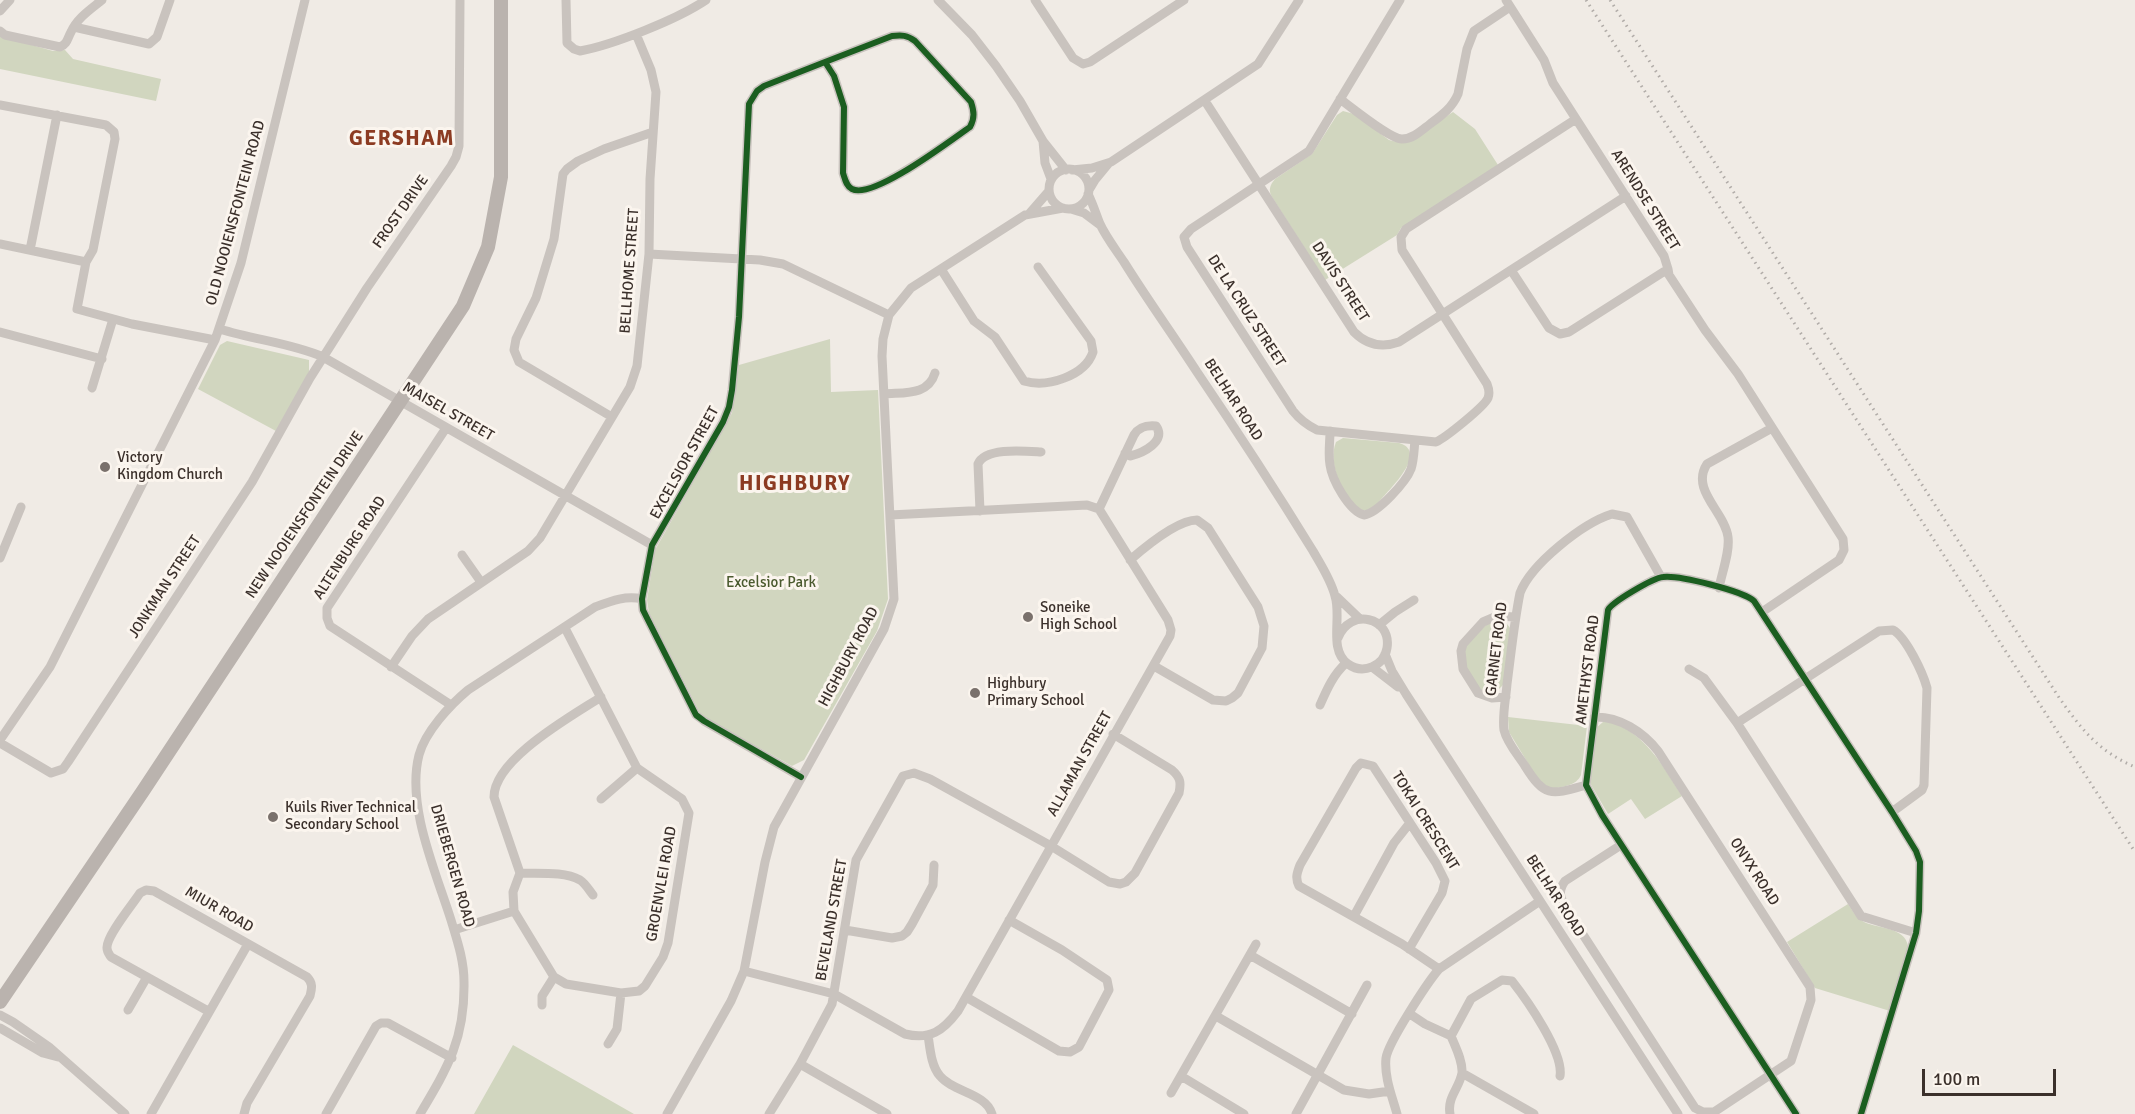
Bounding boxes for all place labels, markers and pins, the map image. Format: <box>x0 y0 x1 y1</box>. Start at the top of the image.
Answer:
place label: Victory Kingdom Church <box>117 449 223 484</box>
marker: Victory Kingdom Church <box>98 460 112 474</box>
place label: Soneike High School <box>1040 599 1117 634</box>
marker: Soneike High School <box>1021 610 1035 624</box>
place label: Highbury Primary School <box>987 675 1084 710</box>
marker: Highbury Primary School <box>968 686 982 700</box>
place label: Kuils River Technical Secondary School <box>285 799 416 834</box>
marker: Kuils River Technical Secondary School <box>266 810 280 824</box>

